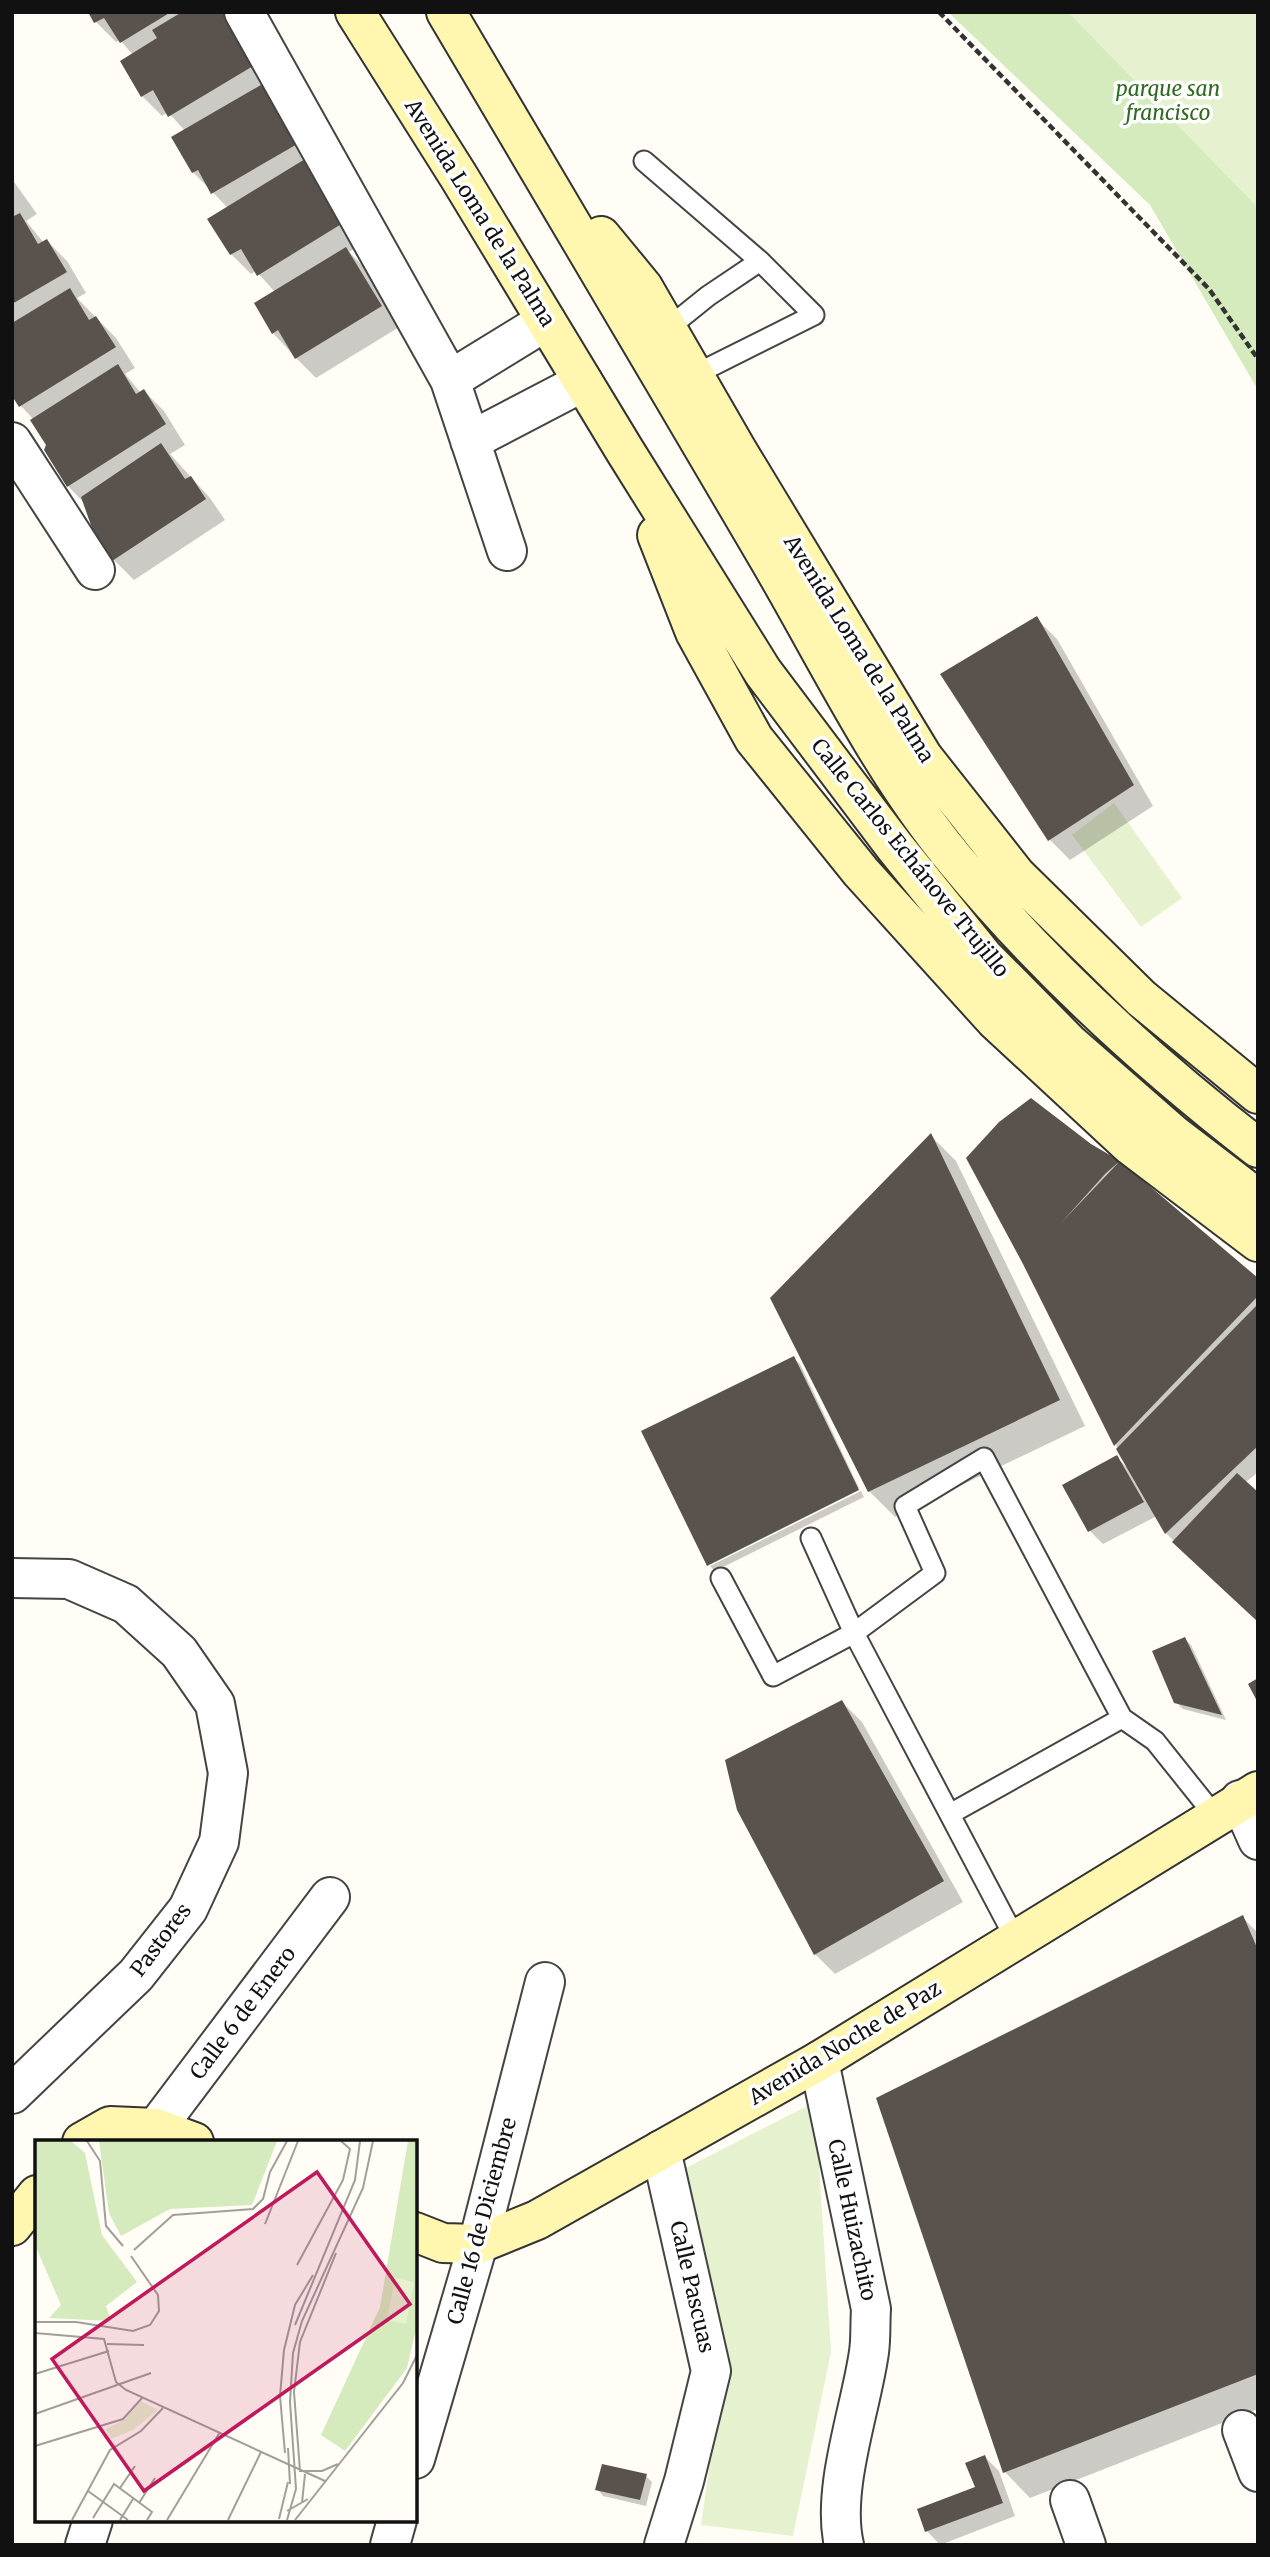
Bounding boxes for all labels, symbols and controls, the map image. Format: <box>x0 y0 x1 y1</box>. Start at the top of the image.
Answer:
park label: parque san francisco <box>1116 75 1220 126</box>
street label: Avenida Loma de la Palma <box>399 93 562 331</box>
street label: Avenida Loma de la Palma <box>778 529 941 767</box>
street label: Calle Carlos Echánove Trujillo <box>806 733 1015 983</box>
street label: Pastores <box>124 1898 197 1982</box>
street label: Calle 6 de Enero <box>184 1941 302 2085</box>
street label: Avenida Noche de Paz <box>743 1974 946 2111</box>
street label: Calle 16 de Diciembre <box>441 2114 522 2327</box>
street label: Calle Huizachito <box>822 2137 883 2303</box>
inset map <box>35 2140 416 2522</box>
street label: Calle Pascuas <box>664 2218 721 2355</box>

